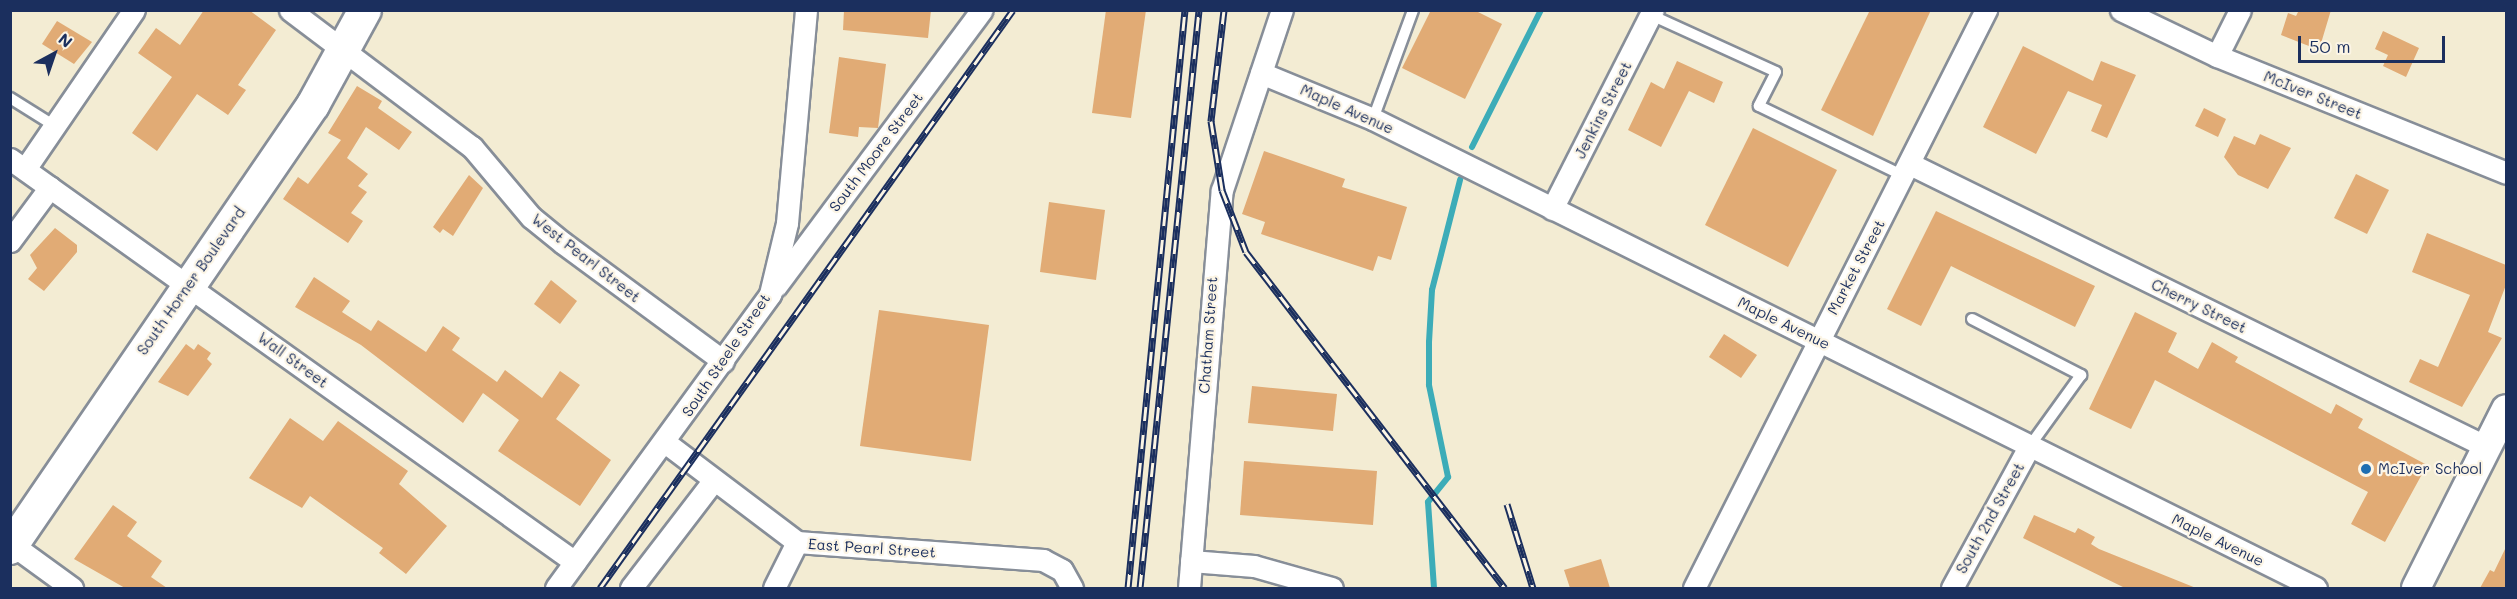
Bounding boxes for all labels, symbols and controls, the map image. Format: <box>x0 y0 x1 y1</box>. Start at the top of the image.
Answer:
north arrow <box>24 24 84 84</box>
scale bar <box>2301 24 2448 62</box>
text: N <box>54 28 77 52</box>
text: 50 m <box>2309 34 2351 58</box>
street label: Jenkins Street <box>1571 58 1635 162</box>
street label: McIver Street <box>2261 67 2365 123</box>
street label: Maple Avenue <box>1298 80 1396 138</box>
street label: South Moore Street <box>825 89 927 215</box>
street label: South Horner Boulevard <box>133 204 249 358</box>
street label: West Pearl Street <box>528 210 644 306</box>
street label: Market Street <box>1823 216 1889 318</box>
street label: Cherry Street <box>2148 275 2250 337</box>
street label: Chatham Street <box>1195 276 1221 394</box>
street label: South Steele Street <box>678 290 774 420</box>
street label: Maple Avenue <box>1735 293 1833 353</box>
street label: Wall Street <box>254 328 332 392</box>
street label: South 2nd Street <box>1952 459 2028 577</box>
place label: McIver School <box>2378 460 2482 478</box>
marker: McIver School <box>2359 462 2373 476</box>
street label: Maple Avenue <box>2169 510 2267 570</box>
street label: East Pearl Street <box>807 535 937 561</box>

